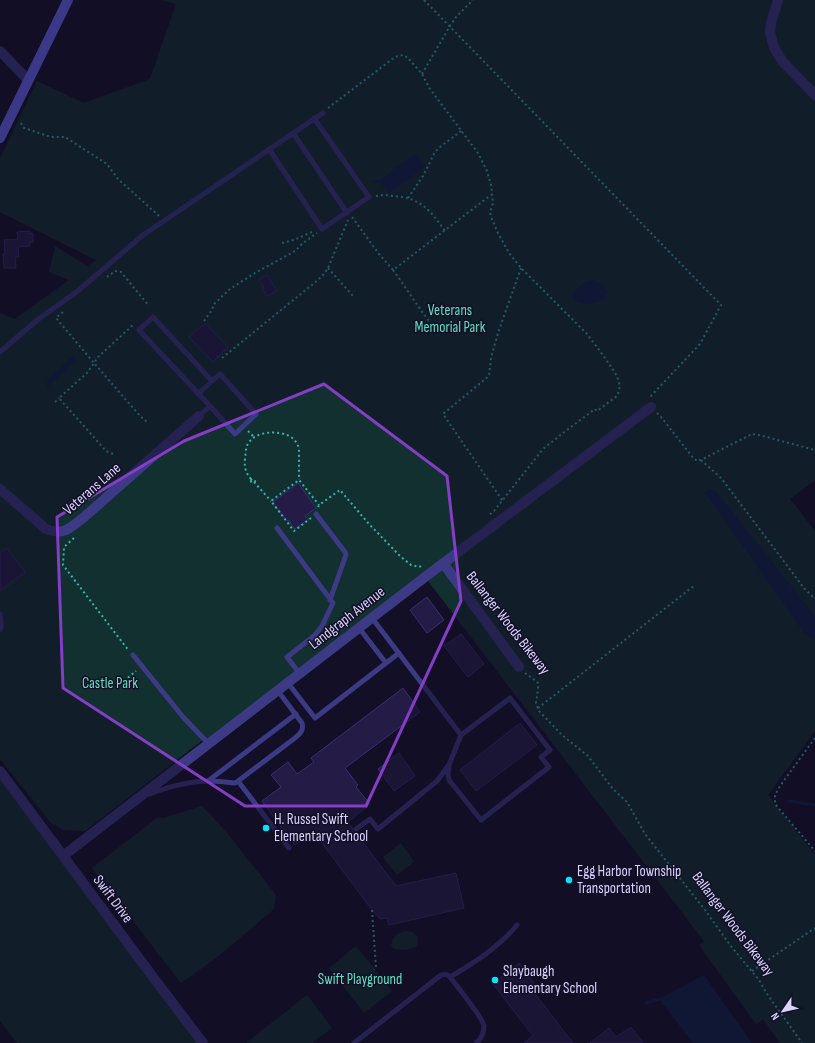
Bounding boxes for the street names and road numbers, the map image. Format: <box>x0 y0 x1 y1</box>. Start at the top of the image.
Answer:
street label: Veterans Lane <box>59 459 125 519</box>
street label: Ballanger Woods Bikeway <box>462 568 554 678</box>
street label: Landgraph Avenue <box>305 582 389 654</box>
street label: Ballanger Woods Bikeway <box>688 868 778 980</box>
street label: Swift Drive <box>89 871 137 927</box>

